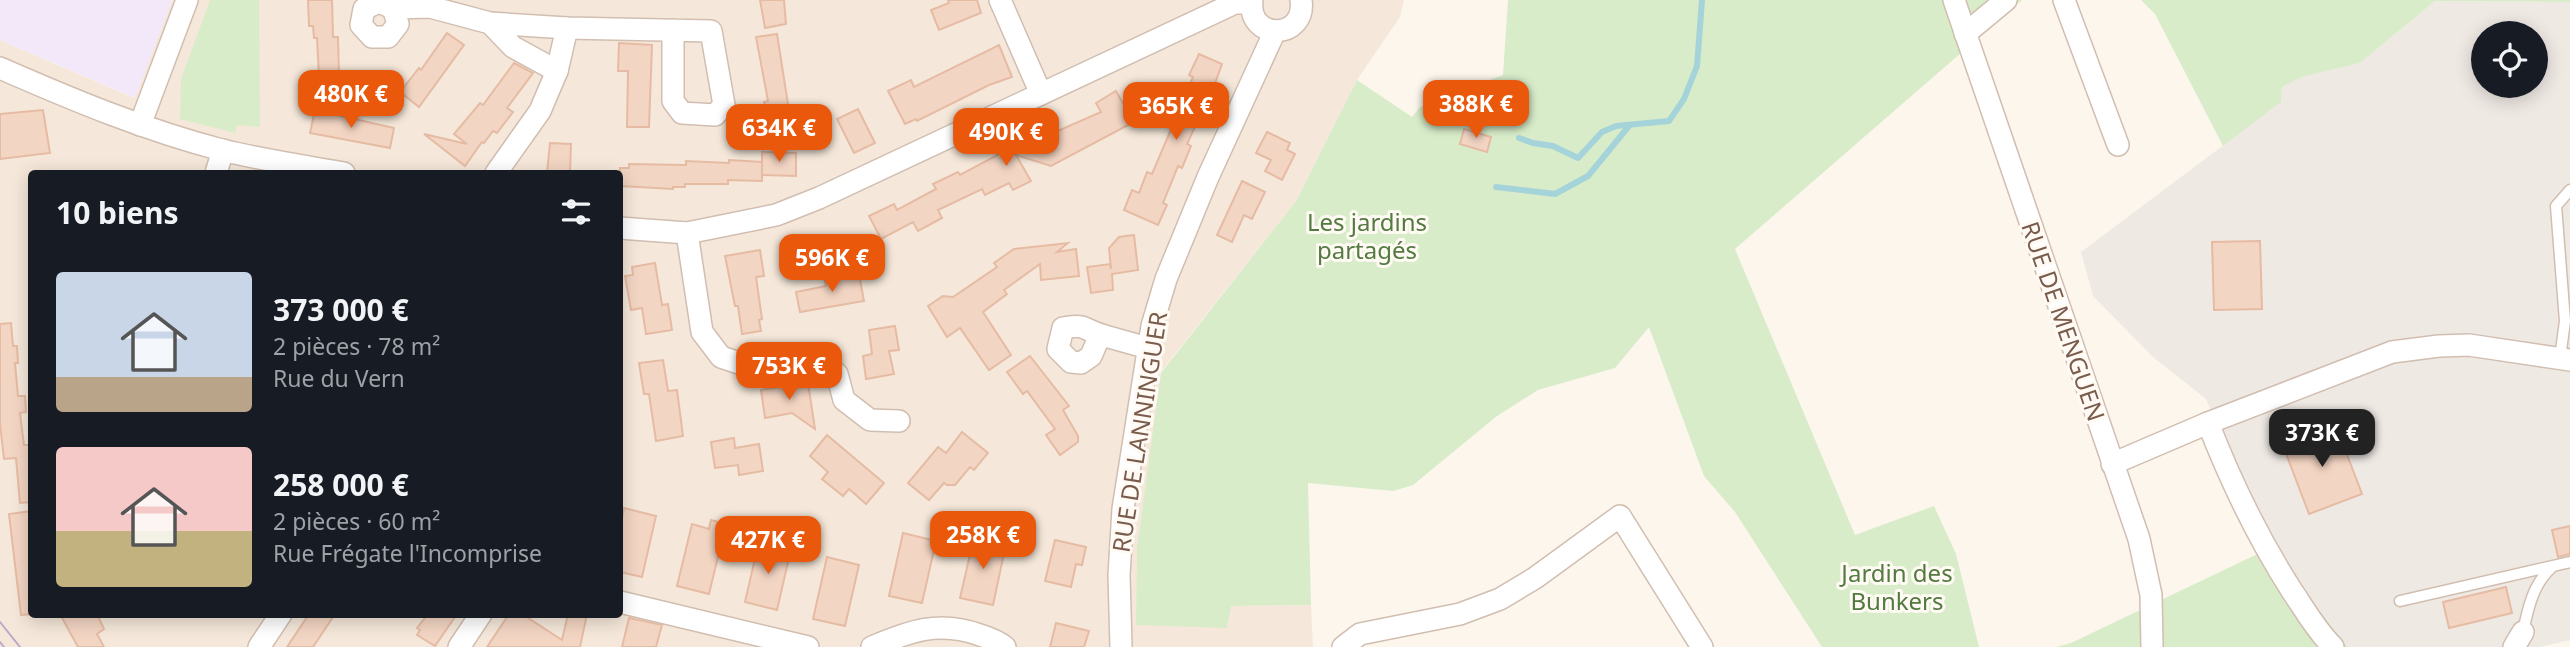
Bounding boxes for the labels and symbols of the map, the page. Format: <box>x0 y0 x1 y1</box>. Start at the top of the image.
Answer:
pin: 480K € <box>294 71 408 130</box>
pin: 388K € <box>1419 80 1533 140</box>
pin: 365K € <box>1119 82 1233 142</box>
pin: 634K € <box>722 104 836 164</box>
pin: 490K € <box>949 108 1063 168</box>
park label: Les jardins partagés <box>1307 205 1427 266</box>
street label: RUE DE MENGUEN <box>2014 217 2114 425</box>
pin: 596K € <box>775 234 889 294</box>
street label: RUE DE LANNINGUER <box>1104 309 1174 555</box>
pin: 753K € <box>732 342 846 402</box>
pin: 373K € <box>2265 410 2379 469</box>
pin: 258K € <box>926 512 1040 571</box>
pin: 427K € <box>711 516 825 576</box>
park label: Jardin des Bunkers <box>1839 556 1953 617</box>

